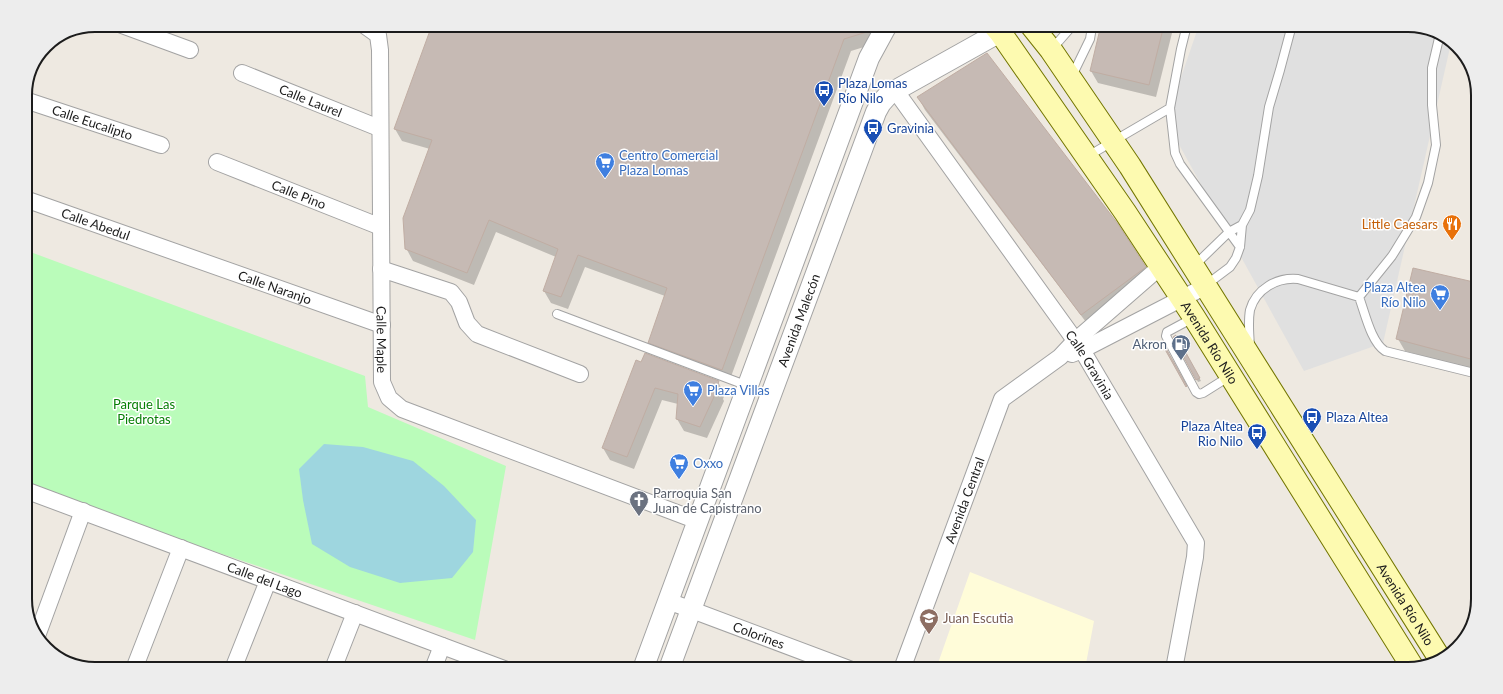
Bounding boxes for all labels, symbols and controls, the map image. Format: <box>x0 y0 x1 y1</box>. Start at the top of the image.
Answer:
place label: Plaza Lomas Río Nilo <box>838 75 908 106</box>
bus stop icon: Plaza Lomas Río Nilo <box>813 79 835 107</box>
street label: Calle Laurel <box>277 81 344 120</box>
street label: Calle Eucalipto <box>50 101 135 143</box>
bus stop icon: Gravinia <box>862 117 884 145</box>
place label: Gravinia <box>887 120 934 136</box>
place label: Centro Comercial Plaza Lomas <box>619 147 718 178</box>
supermarket icon: Centro Comercial Plaza Lomas <box>594 151 616 179</box>
street label: Calle Pino <box>269 176 328 212</box>
street label: Calle Abedul <box>59 204 132 243</box>
restaurant icon: Little Caesars <box>1441 213 1463 241</box>
place label: Little Caesars <box>1362 216 1438 232</box>
street label: Calle Naranjo <box>236 267 314 307</box>
street label: Avenida Malecón <box>774 271 823 369</box>
place label: Plaza Altea Río Nilo <box>1364 279 1426 310</box>
supermarket icon: Plaza Altea Río Nilo <box>1429 283 1451 311</box>
street label: Avenida Río Nilo <box>1178 298 1242 387</box>
street label: Calle Maple <box>374 306 390 373</box>
street label: Calle Gravinia <box>1062 327 1117 402</box>
fuel station icon: Akron <box>1170 333 1192 361</box>
place label: Akron <box>1133 336 1167 352</box>
supermarket icon: Plaza Villas <box>682 379 704 407</box>
place label: Plaza Villas <box>707 382 770 398</box>
park label: Parque Las Piedrotas <box>113 396 175 427</box>
bus stop icon: Plaza Altea <box>1301 406 1323 434</box>
place label: Plaza Altea <box>1326 409 1388 425</box>
place label: Plaza Altea Rio Nilo <box>1181 418 1243 449</box>
bus stop icon: Plaza Altea Rio Nilo <box>1246 422 1268 450</box>
supermarket icon: Oxxo <box>668 452 690 480</box>
place label: Oxxo <box>693 455 723 471</box>
street label: Avenida Central <box>941 455 988 545</box>
place label: Parroquia San Juan de Capistrano <box>653 485 762 516</box>
church icon: Parroquia San Juan de Capistrano <box>628 489 650 517</box>
street label: Calle del Lago <box>225 558 305 601</box>
street label: Avenida Río Nilo <box>1374 560 1437 648</box>
school or university icon: Juan Escutia <box>918 607 940 635</box>
place label: Juan Escutia <box>943 610 1014 626</box>
street label: Colorines <box>731 618 787 652</box>

